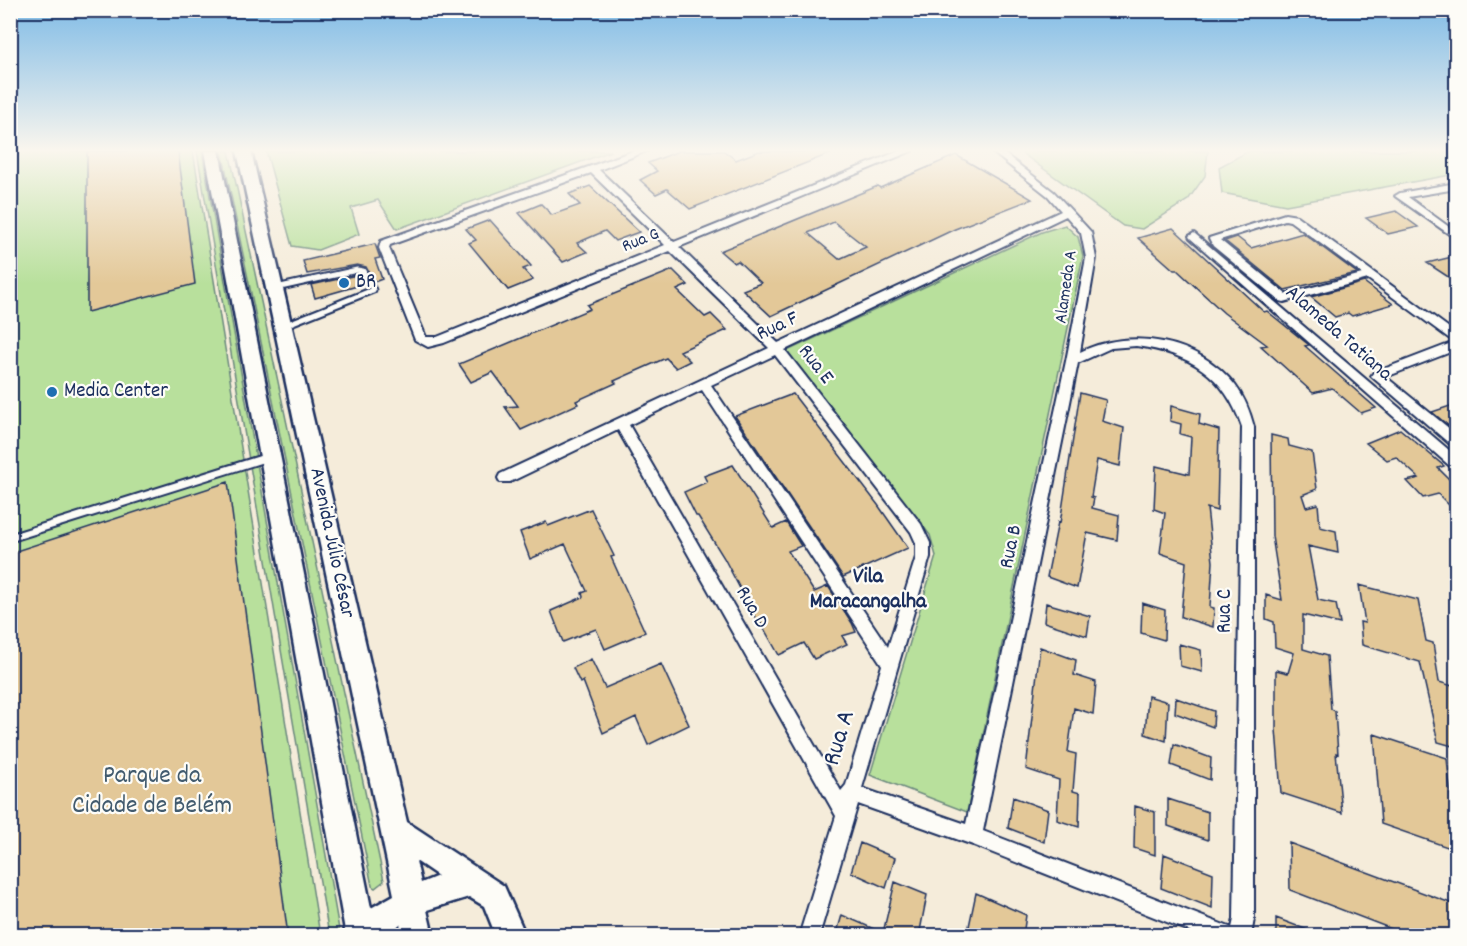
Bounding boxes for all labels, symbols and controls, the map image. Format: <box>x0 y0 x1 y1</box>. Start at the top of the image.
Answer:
street label: Rua G <box>619 222 663 260</box>
street label: Alameda A <box>1049 249 1085 325</box>
place label: BR <box>356 268 376 298</box>
marker: BR <box>337 276 351 290</box>
street label: Alameda Tatiana <box>1278 279 1399 390</box>
street label: Rua F <box>752 304 805 350</box>
street label: Rua E <box>790 339 840 392</box>
place label: Media Center <box>64 377 168 407</box>
marker: Media Center <box>45 385 59 399</box>
street label: Avenida Júlio César <box>300 465 362 621</box>
street label: Rua B <box>993 522 1031 572</box>
district label: Vila Maracangalha <box>810 562 927 618</box>
street label: Rua D <box>727 581 775 635</box>
street label: Rua C <box>1211 589 1241 633</box>
street label: Rua A <box>814 706 866 770</box>
park label: Parque da Cidade de Belém <box>72 758 232 825</box>

